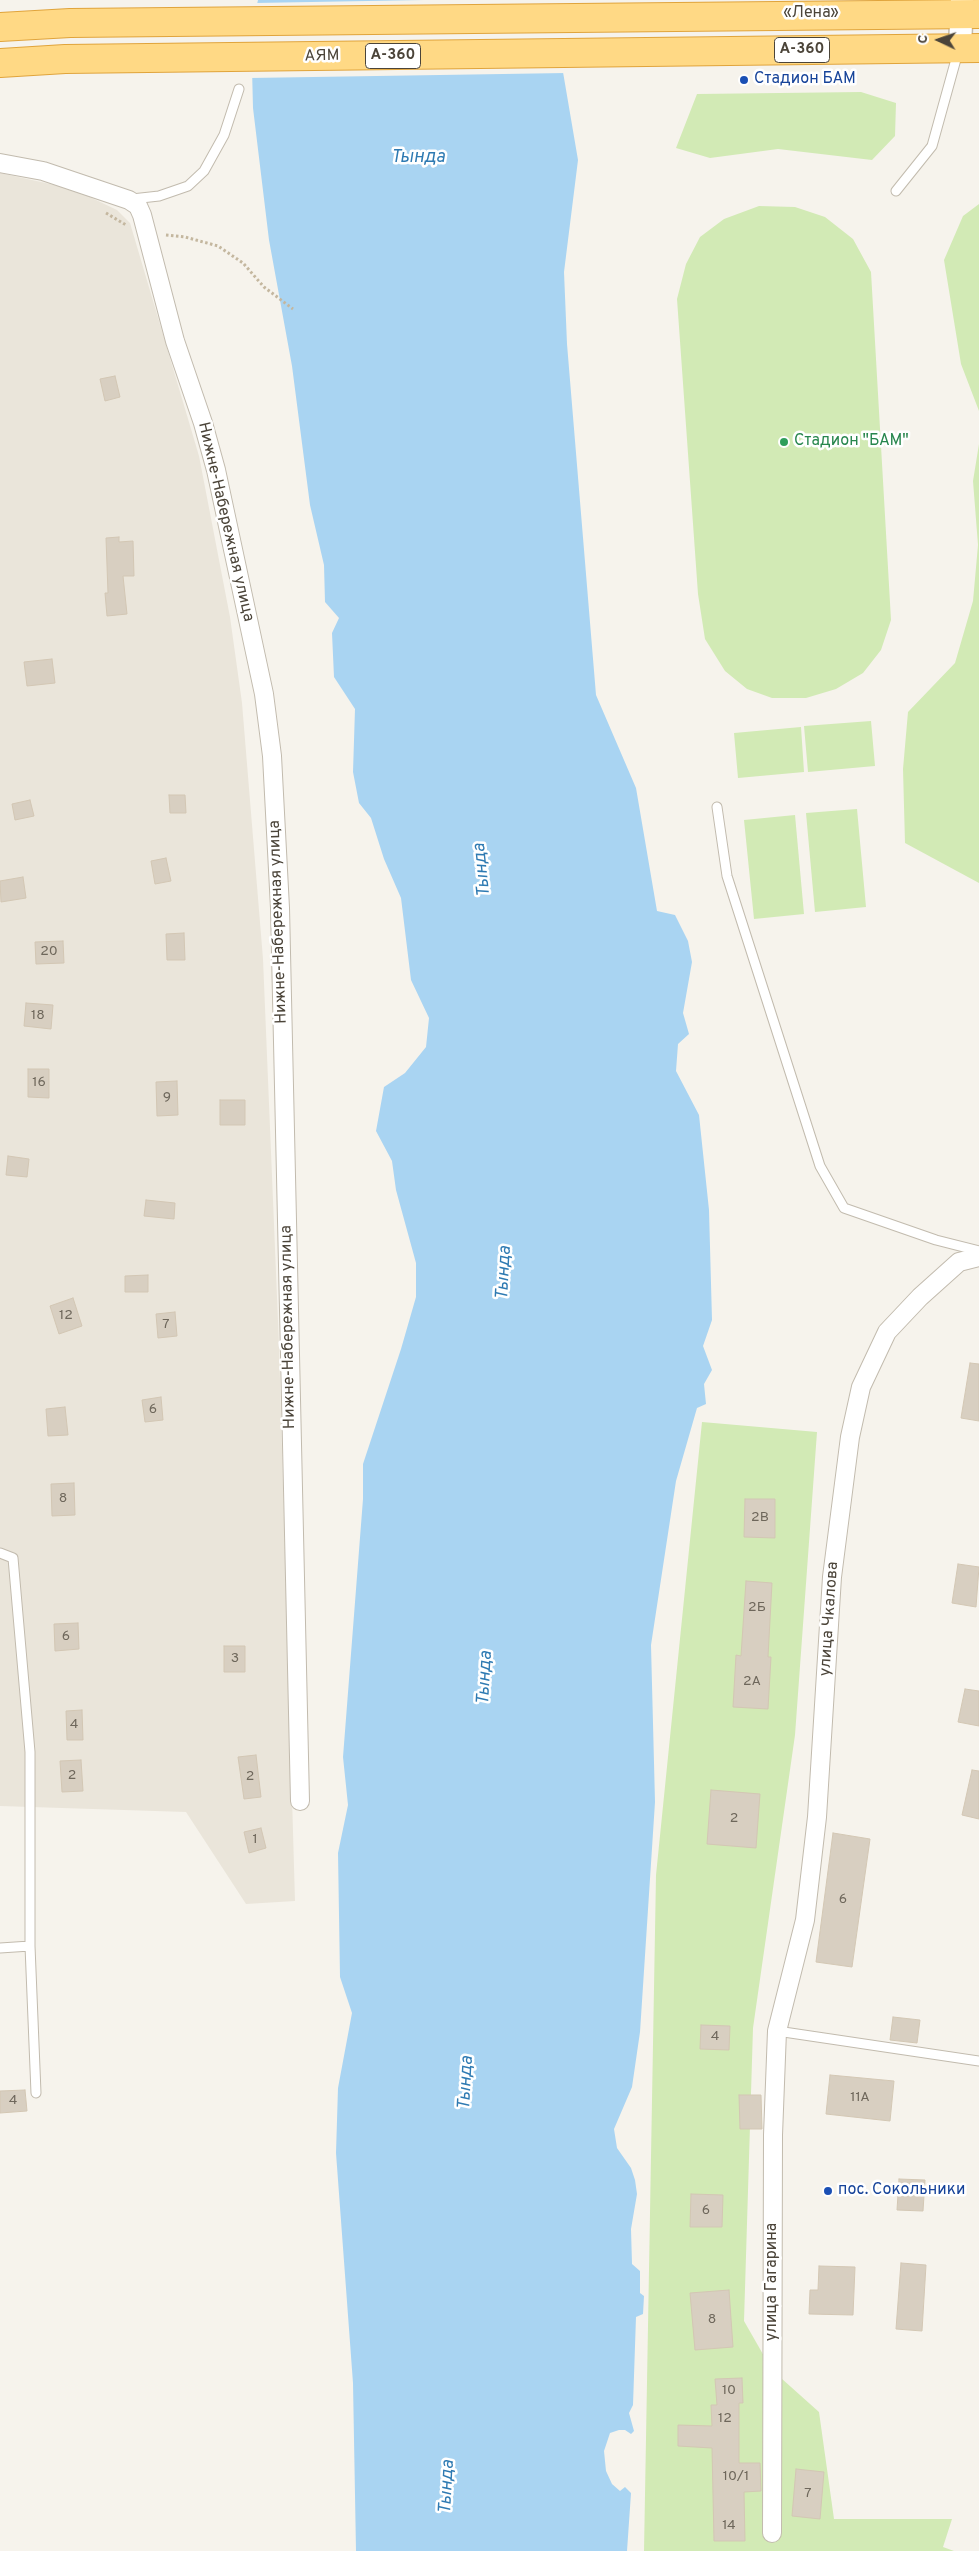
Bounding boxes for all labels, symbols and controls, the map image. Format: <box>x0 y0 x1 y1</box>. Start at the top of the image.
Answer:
street label: «Лена» <box>783 4 839 24</box>
north arrow <box>914 15 964 65</box>
text: С <box>915 34 932 44</box>
road number: А-360 <box>774 38 830 62</box>
road number: А-360 <box>366 44 420 68</box>
street label: АЯМ <box>304 47 340 67</box>
place label: Стадион БАМ <box>754 70 856 90</box>
marker: Стадион БАМ <box>738 74 750 86</box>
water label: Тында <box>391 147 445 169</box>
street label: Нижне-Набережная улица <box>193 420 257 624</box>
place label: Стадион "БАМ" <box>794 432 909 452</box>
marker: Стадион "БАМ" <box>778 436 790 448</box>
street label: Нижне-Набережная улица <box>266 820 292 1024</box>
water label: Тында <box>469 842 497 898</box>
house number: 20 <box>40 944 58 960</box>
house number: 18 <box>31 1008 45 1024</box>
house number: 16 <box>32 1075 46 1091</box>
house number: 9 <box>163 1090 171 1106</box>
street label: Нижне-Набережная улица <box>278 1225 300 1429</box>
water label: Тында <box>493 1245 517 1301</box>
house number: 12 <box>59 1308 73 1324</box>
house number: 7 <box>162 1317 170 1333</box>
house number: 6 <box>149 1402 157 1418</box>
house number: 8 <box>59 1491 67 1507</box>
house number: 2В <box>751 1510 769 1526</box>
street label: улица Чкалова <box>816 1561 844 1677</box>
house number: 2Б <box>748 1600 766 1616</box>
house number: 6 <box>62 1629 70 1645</box>
water label: Тында <box>474 1650 498 1706</box>
house number: 3 <box>231 1651 239 1667</box>
house number: 2А <box>743 1674 761 1690</box>
house number: 4 <box>70 1717 78 1733</box>
house number: 2 <box>68 1768 76 1784</box>
house number: 2 <box>246 1769 254 1785</box>
house number: 2 <box>730 1811 738 1827</box>
house number: 1 <box>252 1832 258 1848</box>
house number: 6 <box>839 1892 847 1908</box>
house number: 4 <box>711 2029 719 2045</box>
water label: Тында <box>455 2055 479 2111</box>
house number: 11А <box>850 2090 870 2106</box>
house number: 4 <box>9 2093 17 2109</box>
place label: пос. Сокольники <box>838 2181 965 2201</box>
marker: пос. Сокольники <box>822 2185 834 2197</box>
house number: 6 <box>702 2203 710 2219</box>
street label: улица Гагарина <box>763 2223 783 2341</box>
house number: 8 <box>708 2312 716 2328</box>
house number: 10 <box>722 2383 736 2399</box>
house number: 12 <box>718 2411 732 2427</box>
water label: Тында <box>436 2459 460 2515</box>
house number: 10/1 <box>723 2469 749 2485</box>
house number: 7 <box>804 2486 812 2502</box>
house number: 14 <box>722 2518 736 2534</box>

